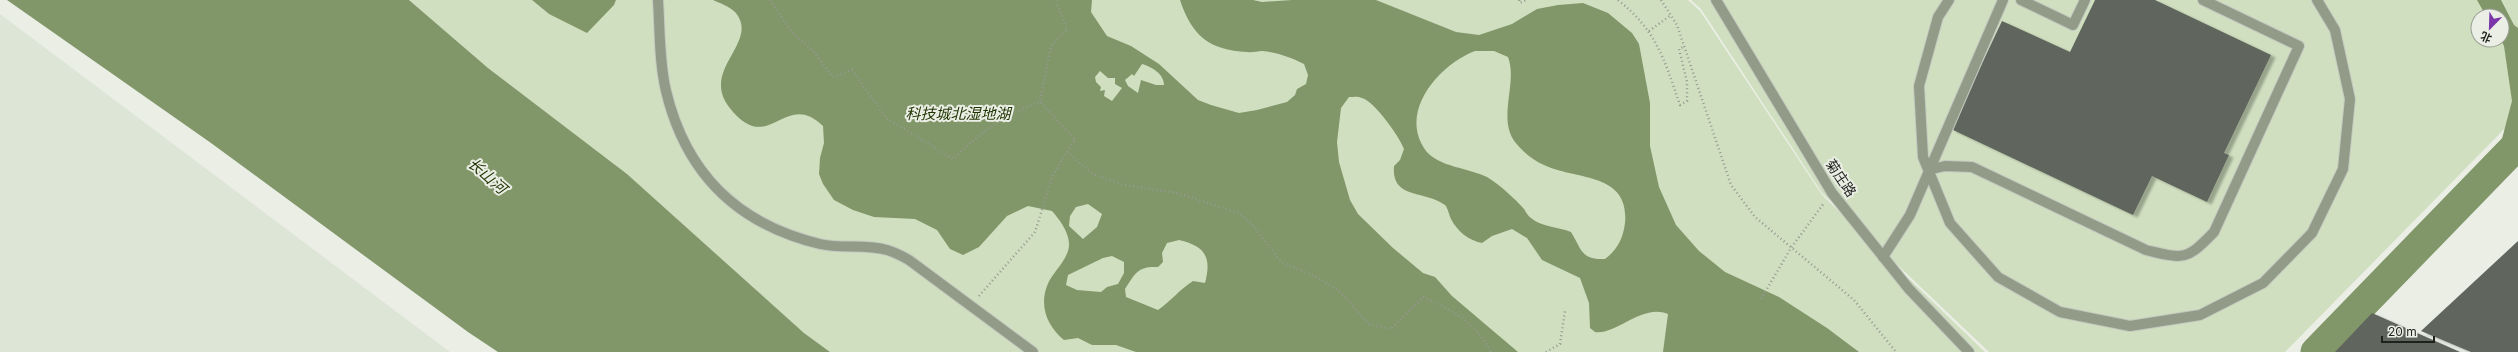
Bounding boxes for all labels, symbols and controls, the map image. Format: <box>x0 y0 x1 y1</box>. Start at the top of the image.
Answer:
north arrow <box>2470 8 2510 48</box>
text: 北 <box>2478 29 2494 46</box>
water label: 科技城北湿地湖 <box>905 104 1012 123</box>
water label: 长山河 <box>464 154 513 200</box>
street label: 菊庄路 <box>1823 156 1860 200</box>
scale bar <box>2382 318 2434 344</box>
text: 20 m <box>2388 324 2417 339</box>

